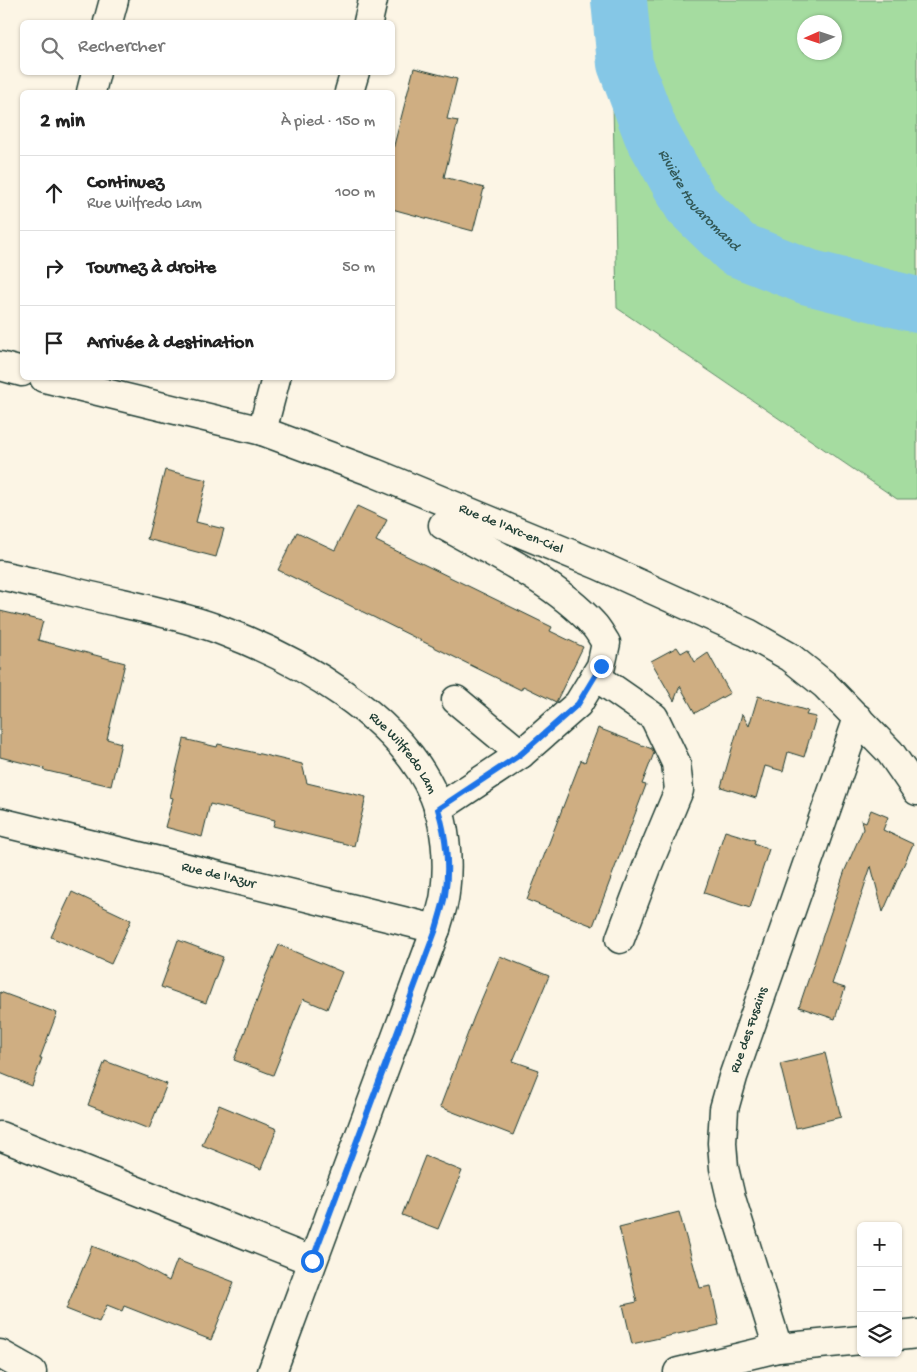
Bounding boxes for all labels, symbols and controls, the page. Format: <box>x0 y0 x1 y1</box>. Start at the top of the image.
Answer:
north arrow <box>797 15 842 60</box>
search box <box>20 20 395 75</box>
icon: search <box>38 34 66 62</box>
text: Rechercher <box>78 36 164 59</box>
text: 2 min <box>40 110 85 135</box>
text: À pied · 150 m <box>281 113 375 132</box>
water label: Rivière Houaromand <box>653 146 745 257</box>
text: Continuez <box>87 172 164 195</box>
icon: ahead <box>40 179 68 207</box>
text: 100 m <box>335 184 375 203</box>
text: Rue Wilfredo Lam <box>87 195 202 214</box>
icon: right <box>40 254 68 282</box>
text: Tournez à droite <box>87 257 216 280</box>
text: 50 m <box>342 259 375 278</box>
icon: arrive <box>40 329 68 357</box>
text: Arrivée à destination <box>87 332 253 355</box>
street label: Rue de l'Arc-en-Ciel <box>456 500 566 558</box>
route end <box>590 655 613 678</box>
street label: Rue Wilfredo Lam <box>365 708 441 797</box>
street label: Rue de l'Azur <box>180 858 258 893</box>
street label: Rue des Fusains <box>727 984 772 1075</box>
map controls <box>857 1222 902 1357</box>
button: + <box>857 1222 902 1267</box>
route start <box>301 1250 324 1273</box>
button: − <box>857 1267 902 1312</box>
button: layers <box>857 1312 902 1357</box>

